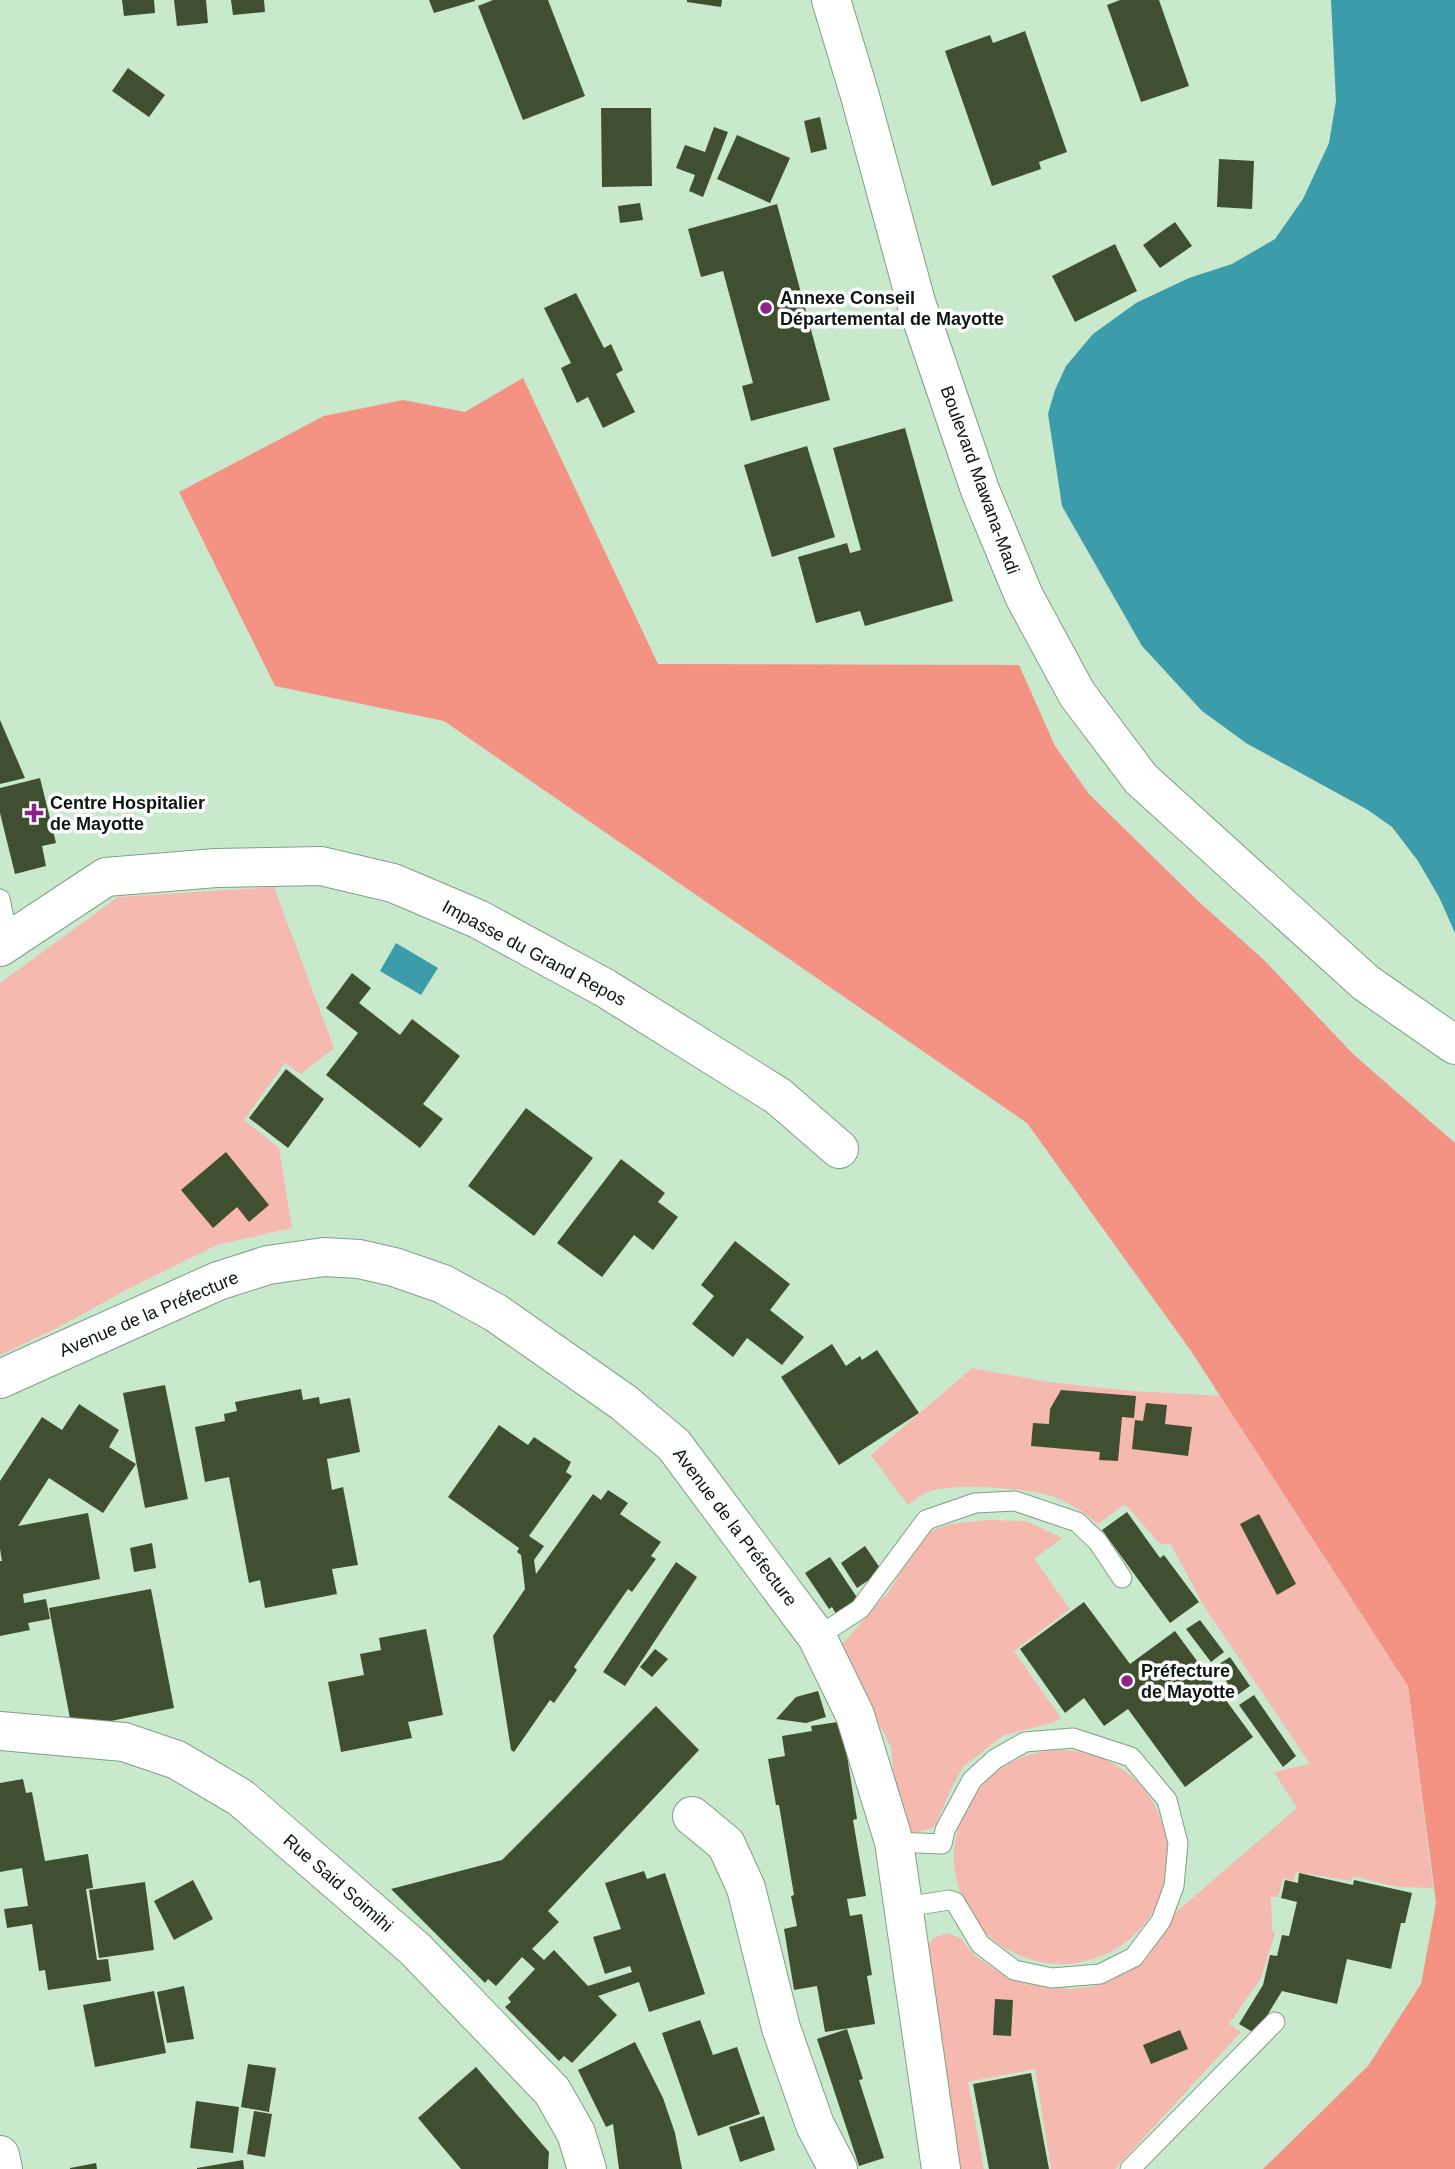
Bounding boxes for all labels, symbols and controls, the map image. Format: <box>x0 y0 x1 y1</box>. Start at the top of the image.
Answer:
place label: Annexe Conseil Départemental de Mayotte <box>780 288 1004 329</box>
marker: Annexe Conseil Départemental de Mayotte <box>758 300 774 316</box>
street label: Boulevard Mawana-Madi <box>937 383 1023 577</box>
place label: Centre Hospitalier de Mayotte <box>50 793 205 834</box>
marker: Centre Hospitalier de Mayotte <box>24 803 44 823</box>
street label: Impasse du Grand Repos <box>439 896 629 1010</box>
street label: Avenue de la Préfecture <box>56 1267 242 1361</box>
street label: Avenue de la Préfecture <box>669 1444 801 1610</box>
place label: Préfecture de Mayotte <box>1141 1661 1235 1702</box>
marker: Préfecture de Mayotte <box>1119 1673 1135 1689</box>
street label: Rue Said Soimihi <box>279 1830 397 1936</box>

